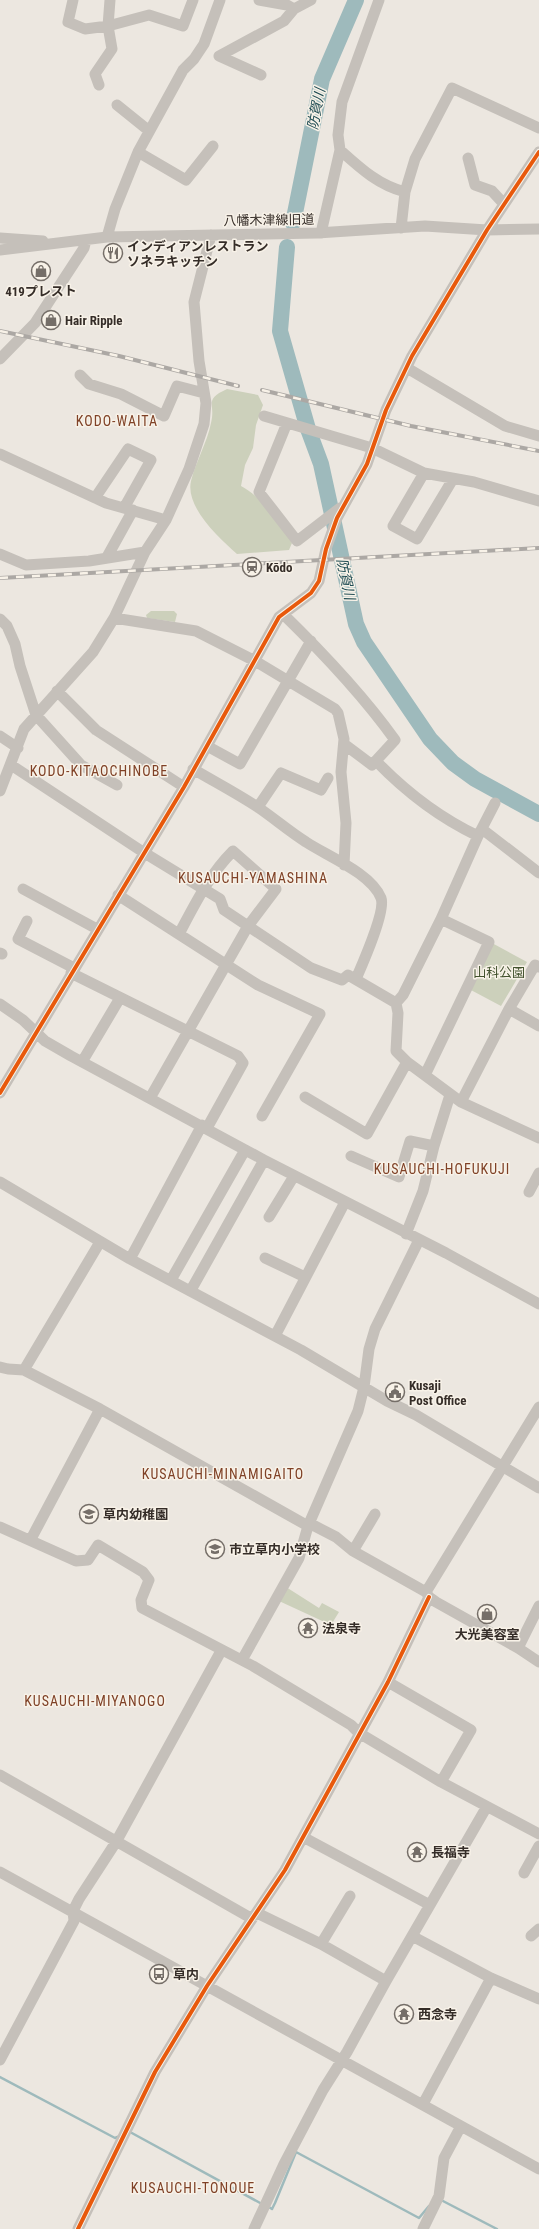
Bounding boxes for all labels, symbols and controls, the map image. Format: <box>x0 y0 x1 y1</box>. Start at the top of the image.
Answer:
water label: 防賀川 <box>304 85 328 131</box>
street label: 八幡木津線旧道 <box>223 212 315 228</box>
place label: インディアンレストラン ソネラキッチン <box>127 239 269 269</box>
restaurant icon: インディアンレストラン ソネラキッチン <box>102 242 124 264</box>
shop icon: 419プレスト <box>30 260 52 282</box>
place label: 419プレスト <box>5 284 77 299</box>
shop icon: Hair Ripple <box>40 309 62 331</box>
place label: Hair Ripple <box>65 313 123 328</box>
district label: KODO-WAITA <box>76 413 158 429</box>
station icon: Kōdo <box>241 556 263 578</box>
water label: 防賀川 <box>334 557 359 603</box>
place label: Kōdo <box>266 560 293 575</box>
district label: KODO-KITAOCHINOBE <box>30 763 168 779</box>
district label: KUSAUCHI-YAMASHINA <box>178 870 328 886</box>
park label: 山科公園 <box>473 965 525 980</box>
district label: KUSAUCHI-HOFUKUJI <box>374 1161 510 1177</box>
place label: Kusaji Post Office <box>409 1378 466 1408</box>
public building icon: Kusaji Post Office <box>384 1381 406 1403</box>
district label: KUSAUCHI-MINAMIGAITO <box>142 1466 304 1482</box>
school or university icon: 草内幼稚園 <box>78 1503 100 1525</box>
place label: 草内幼稚園 <box>103 1507 168 1522</box>
school or university icon: 市立草内小学校 <box>204 1538 226 1560</box>
place label: 市立草内小学校 <box>229 1542 320 1557</box>
shop icon: 大光美容室 <box>476 1603 498 1625</box>
temple icon: 法泉寺 <box>297 1617 319 1639</box>
place label: 法泉寺 <box>322 1621 361 1636</box>
place label: 大光美容室 <box>454 1627 520 1642</box>
district label: KUSAUCHI-MIYANOGO <box>24 1693 166 1709</box>
temple icon: 長福寺 <box>406 1841 428 1863</box>
place label: 長福寺 <box>431 1845 470 1860</box>
bus stop icon: 草内 <box>148 1963 170 1985</box>
place label: 草内 <box>173 1967 199 1982</box>
temple icon: 西念寺 <box>393 2003 415 2025</box>
place label: 西念寺 <box>418 2007 457 2022</box>
district label: KUSAUCHI-TONOUE <box>131 2180 255 2196</box>

